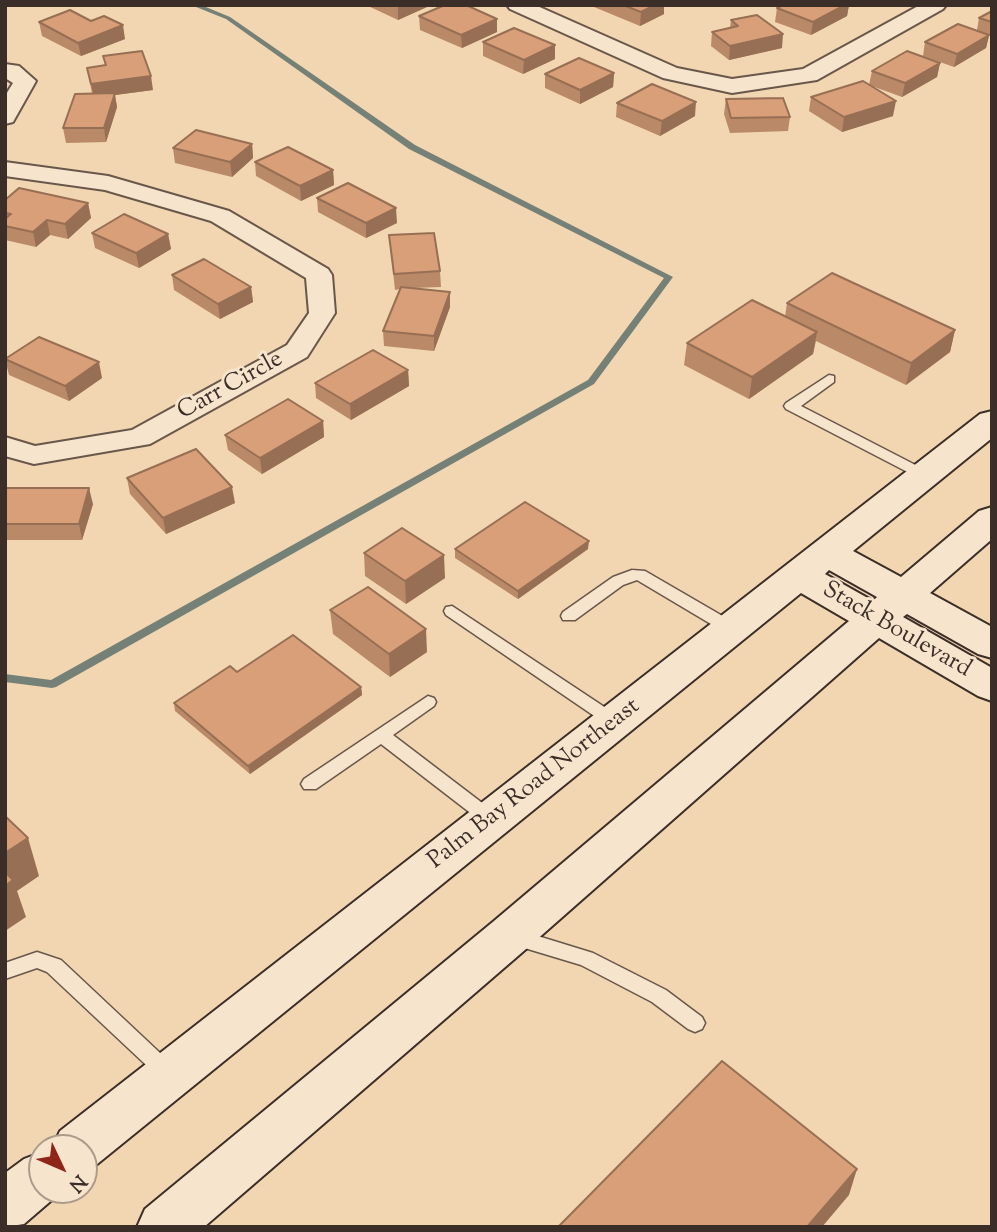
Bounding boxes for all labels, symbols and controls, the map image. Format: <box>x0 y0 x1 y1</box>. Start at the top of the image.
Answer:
street label: Carr Circle <box>173 346 289 428</box>
street label: Stack Boulevard <box>816 577 976 685</box>
street label: Palm Bay Road Northeast <box>423 693 647 877</box>
north arrow <box>28 1134 98 1204</box>
text: N <box>62 1168 92 1197</box>

